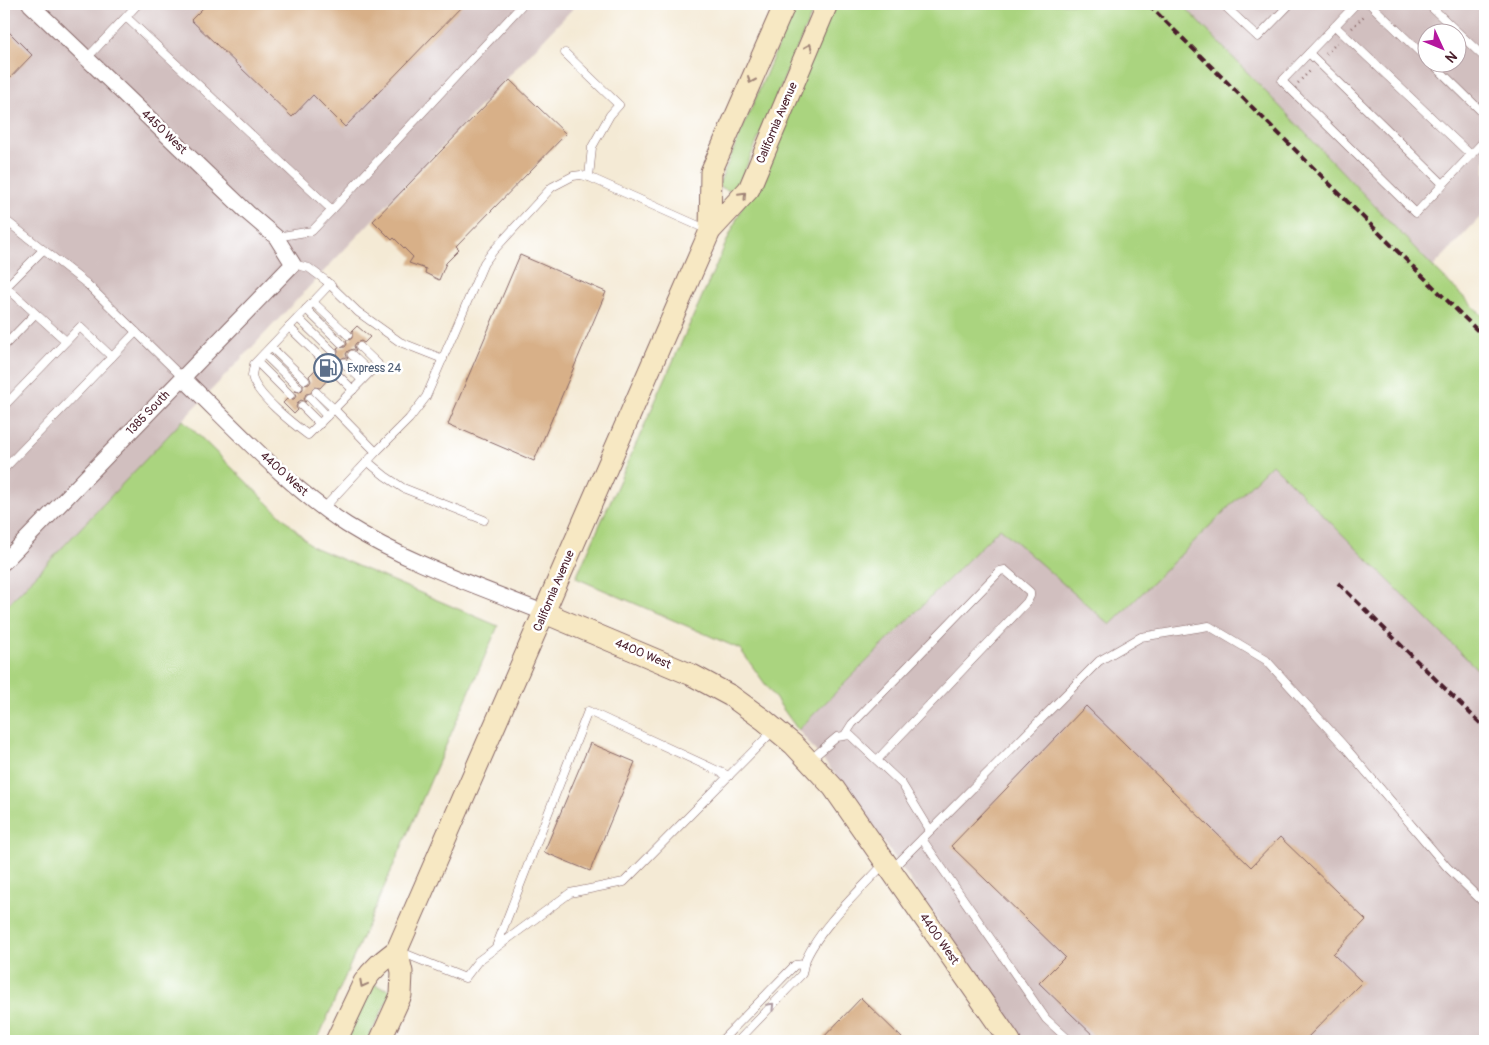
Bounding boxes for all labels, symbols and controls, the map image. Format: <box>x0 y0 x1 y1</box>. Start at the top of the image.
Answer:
north arrow <box>1416 22 1466 72</box>
one-way arrow <box>802 43 813 52</box>
text: N <box>1442 47 1460 66</box>
one-way arrow <box>746 75 757 84</box>
street label: California Avenue <box>753 80 801 166</box>
street label: 4450 West <box>138 107 190 158</box>
one-way arrow <box>737 191 746 200</box>
fuel station icon: Express 24 <box>313 353 343 383</box>
place label: Express 24 <box>347 361 401 376</box>
street label: 1385 South <box>123 387 173 439</box>
street label: 4400 West <box>257 449 311 500</box>
street label: California Avenue <box>530 548 578 634</box>
street label: 4400 West <box>613 636 673 673</box>
street label: 4400 West <box>916 910 962 968</box>
one-way arrow <box>359 979 369 988</box>
one-way arrow <box>765 1003 774 1012</box>

